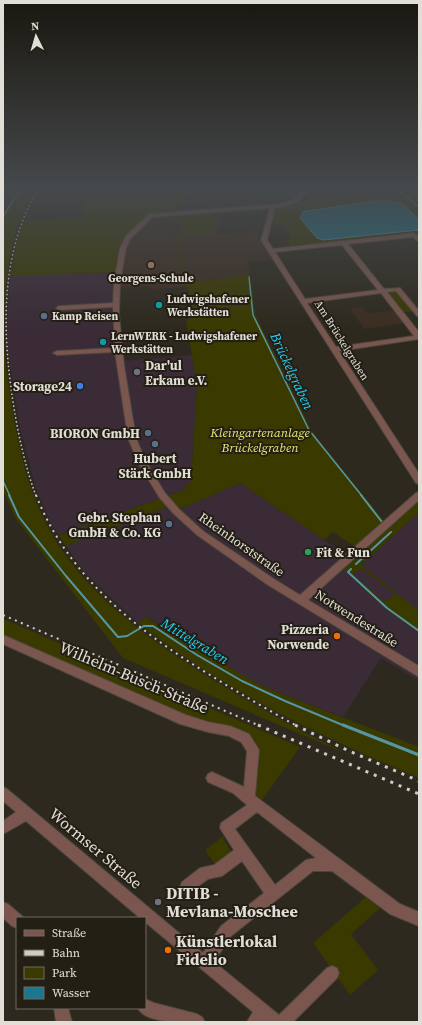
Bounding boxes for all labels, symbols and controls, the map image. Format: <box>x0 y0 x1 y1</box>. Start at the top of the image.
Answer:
north arrow <box>16 16 56 56</box>
text: N <box>31 19 40 34</box>
marker: Georgens-Schule <box>146 260 156 270</box>
place label: Georgens-Schule <box>108 271 194 286</box>
place label: Ludwigshafener Werkstätten <box>167 292 250 320</box>
street label: Am Brückelgraben <box>311 297 372 383</box>
marker: Ludwigshafener Werkstätten <box>154 300 164 310</box>
place label: Kamp Reisen <box>52 309 119 324</box>
marker: Kamp Reisen <box>39 311 49 321</box>
water label: Brückelgraben <box>265 328 319 413</box>
place label: LernWERK - Ludwigshafener Werkstätten <box>111 329 258 357</box>
marker: LernWERK - Ludwigshafener Werkstätten <box>98 337 108 347</box>
place label: Dar'ul Erkam e.V. <box>145 357 208 389</box>
marker: Dar'ul Erkam e.V. <box>132 367 142 377</box>
place label: Storage24 <box>13 378 72 395</box>
marker: Storage24 <box>75 381 85 391</box>
park label: Kleingartenanlage Brückelgraben <box>209 424 311 456</box>
place label: BIORON GmbH <box>50 425 140 442</box>
marker: BIORON GmbH <box>143 428 153 438</box>
marker: Hubert Stärk GmbH <box>150 439 160 449</box>
place label: Hubert Stärk GmbH <box>119 450 192 482</box>
street label: Rheinhorststraße <box>195 508 288 581</box>
place label: Gebr. Stephan GmbH & Co. KG <box>69 509 161 541</box>
marker: Gebr. Stephan GmbH & Co. KG <box>164 519 174 529</box>
place label: Fit & Fun <box>316 544 370 561</box>
marker: Fit & Fun <box>303 547 313 557</box>
street label: Notwendestraße <box>312 586 402 651</box>
water label: Mittelgraben <box>157 612 233 669</box>
place label: Pizzeria Norwende <box>267 621 329 653</box>
marker: Pizzeria Norwende <box>332 631 342 641</box>
street label: Wilhelm-Busch-Straße <box>56 636 212 718</box>
street label: Wormser Straße <box>45 802 147 894</box>
place label: DITIB - Mevlana-Moschee <box>166 882 298 922</box>
marker: DITIB - Mevlana-Moschee <box>153 897 163 907</box>
legend <box>16 917 146 1009</box>
text: Straße <box>52 925 86 941</box>
place label: Künstlerlokal Fidelio <box>176 930 277 970</box>
text: Bahn <box>52 945 80 961</box>
marker: Künstlerlokal Fidelio <box>163 945 173 955</box>
text: Park <box>52 965 77 981</box>
text: Wasser <box>52 985 90 1001</box>

